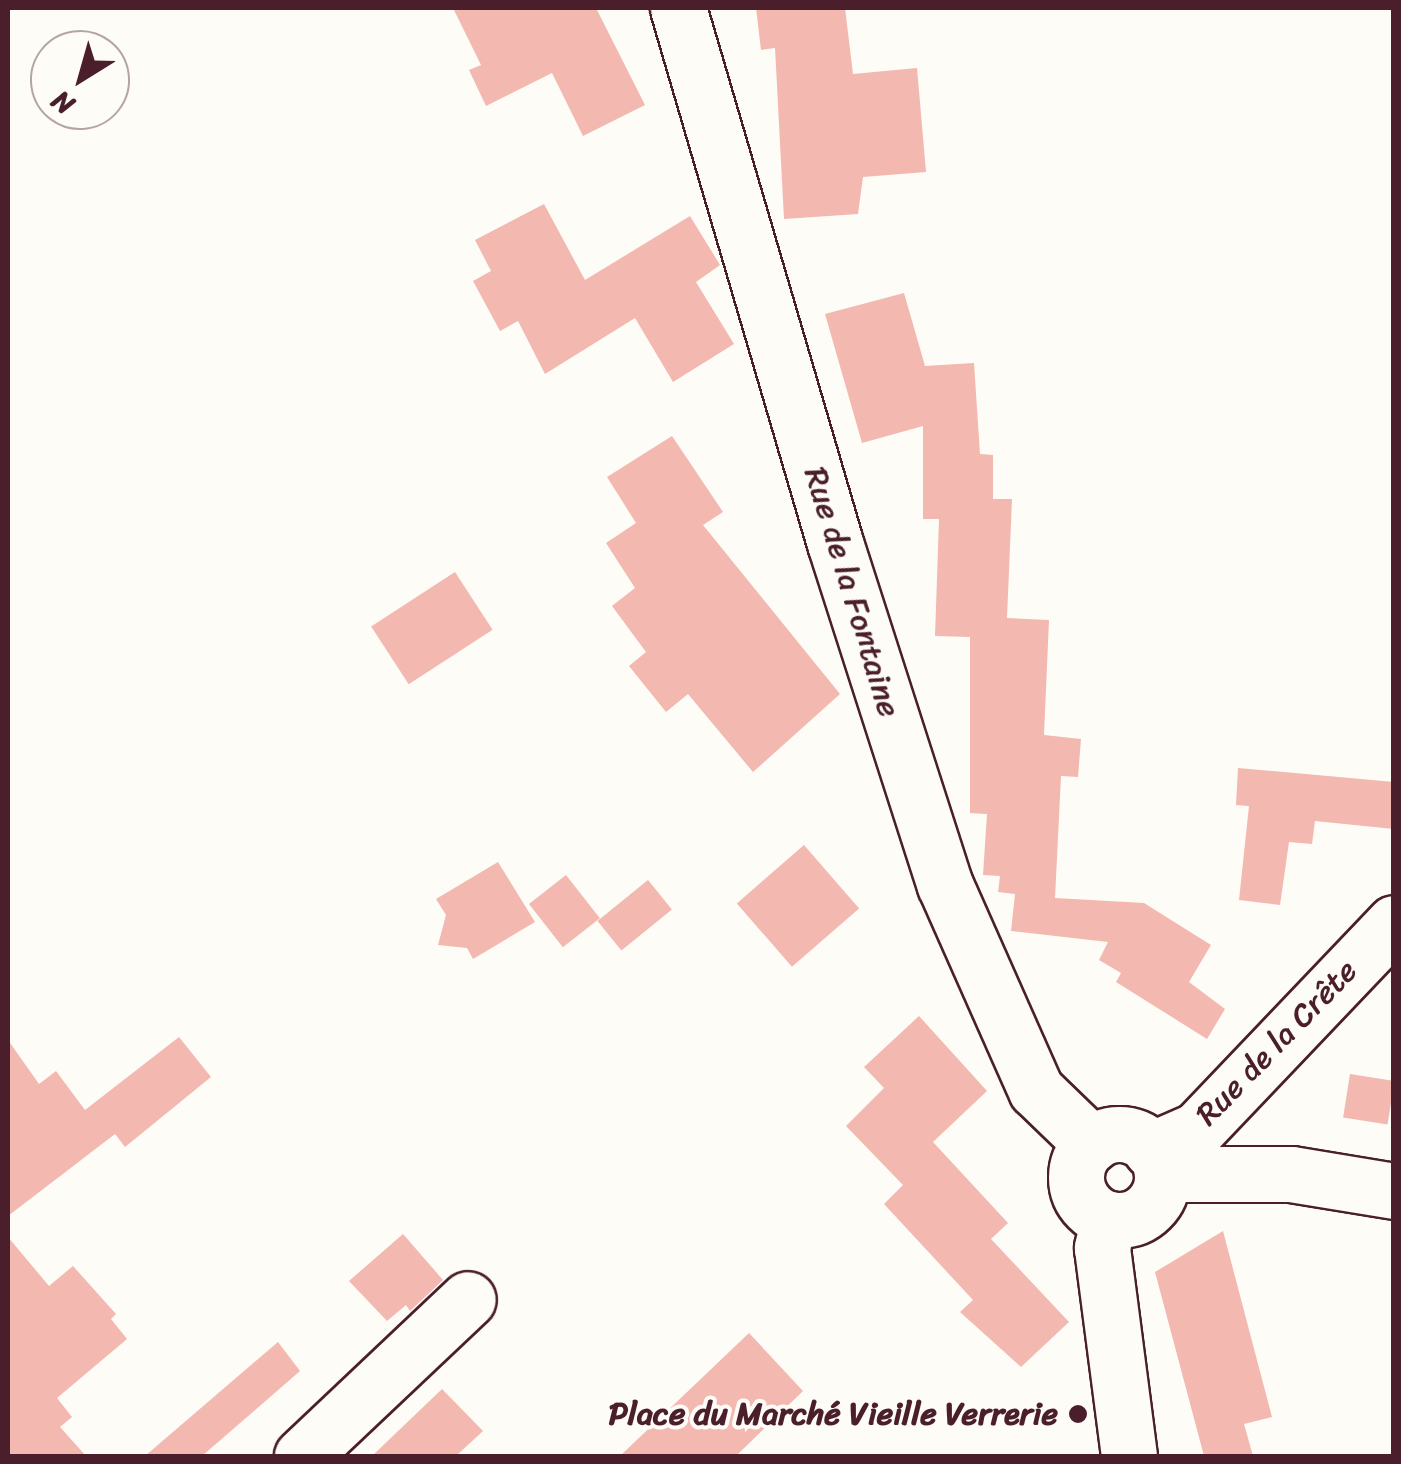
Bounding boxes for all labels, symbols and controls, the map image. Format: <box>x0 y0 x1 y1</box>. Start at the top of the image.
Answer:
north arrow <box>30 30 130 130</box>
text: N <box>40 77 85 128</box>
street label: Rue de la Fontaine <box>796 462 908 722</box>
street label: Rue de la Crête <box>1188 952 1366 1134</box>
place label: Place du Marché Vieille Verrerie <box>607 1395 1058 1433</box>
marker: Place du Marché Vieille Verrerie <box>1067 1403 1089 1425</box>

